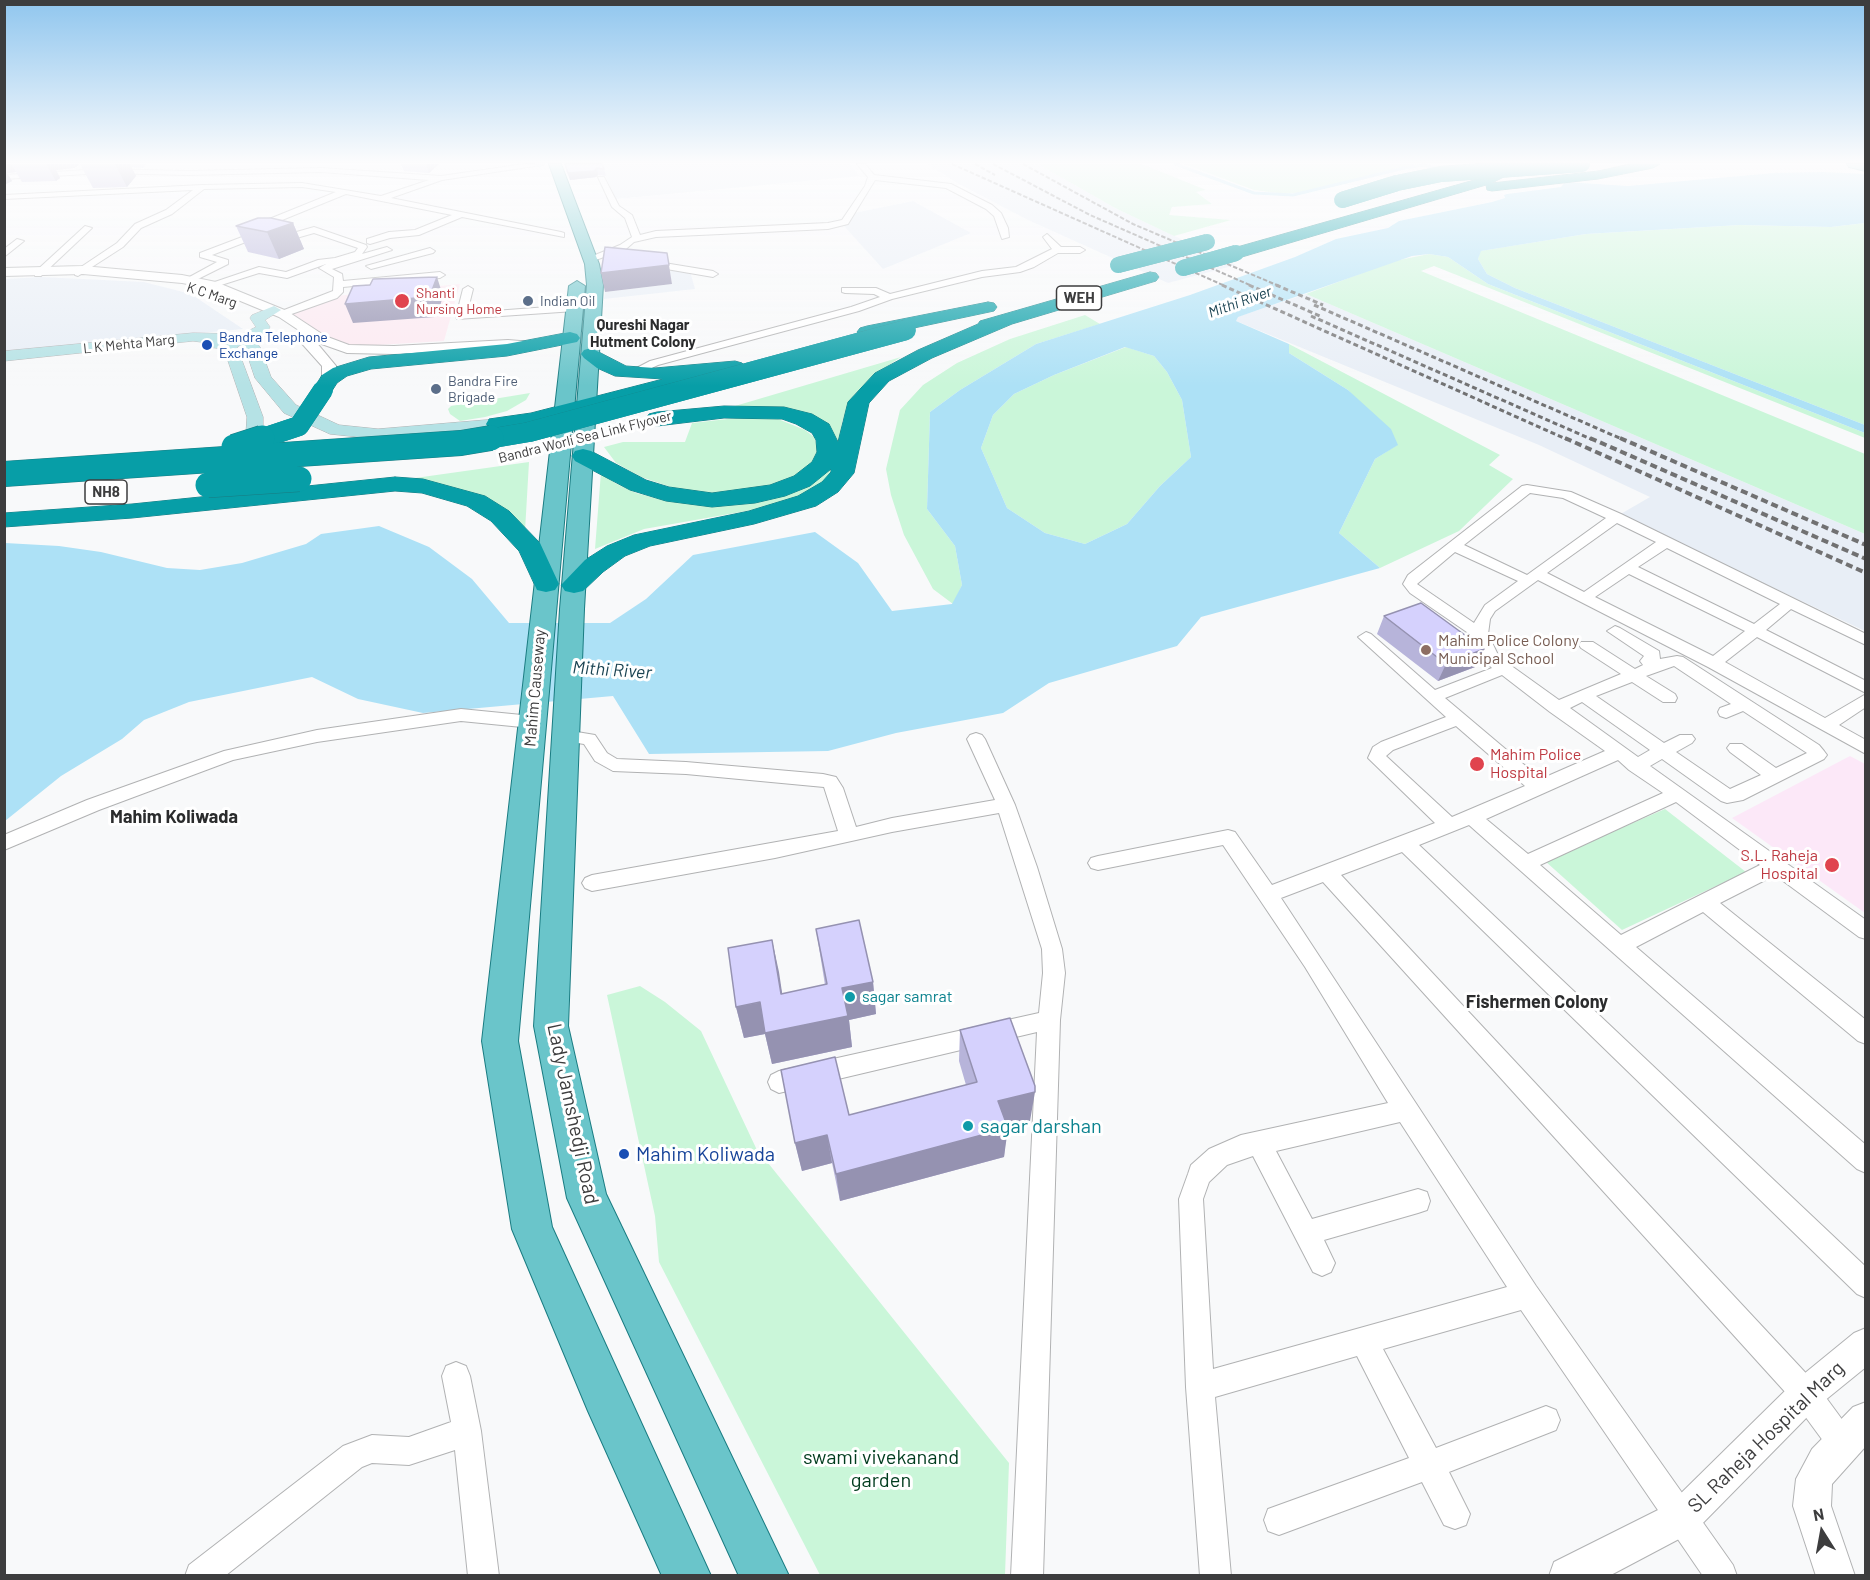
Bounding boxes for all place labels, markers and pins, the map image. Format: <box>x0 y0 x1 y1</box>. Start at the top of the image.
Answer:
place label: Shanti Nursing Home <box>416 285 502 318</box>
marker: Shanti Nursing Home <box>393 292 411 310</box>
place label: Indian Oil <box>540 293 595 309</box>
marker: Indian Oil <box>521 294 535 308</box>
place label: Bandra Telephone Exchange <box>219 329 328 362</box>
marker: Bandra Telephone Exchange <box>200 338 214 352</box>
place label: Bandra Fire Brigade <box>448 373 518 406</box>
marker: Bandra Fire Brigade <box>429 382 443 396</box>
place label: Mahim Police Colony Municipal School <box>1438 631 1579 669</box>
marker: Mahim Police Colony Municipal School <box>1419 643 1433 657</box>
place label: Mahim Police Hospital <box>1490 745 1581 783</box>
marker: Mahim Police Hospital <box>1468 755 1486 773</box>
place label: S.L. Raheja Hospital <box>1741 846 1818 884</box>
marker: S.L. Raheja Hospital <box>1823 856 1841 874</box>
place label: sagar samrat <box>862 987 952 1007</box>
marker: sagar samrat <box>843 990 857 1004</box>
place label: sagar darshan <box>980 1114 1102 1138</box>
marker: sagar darshan <box>961 1119 975 1133</box>
place label: Mahim Koliwada <box>636 1142 775 1166</box>
marker: Mahim Koliwada <box>617 1147 631 1161</box>

